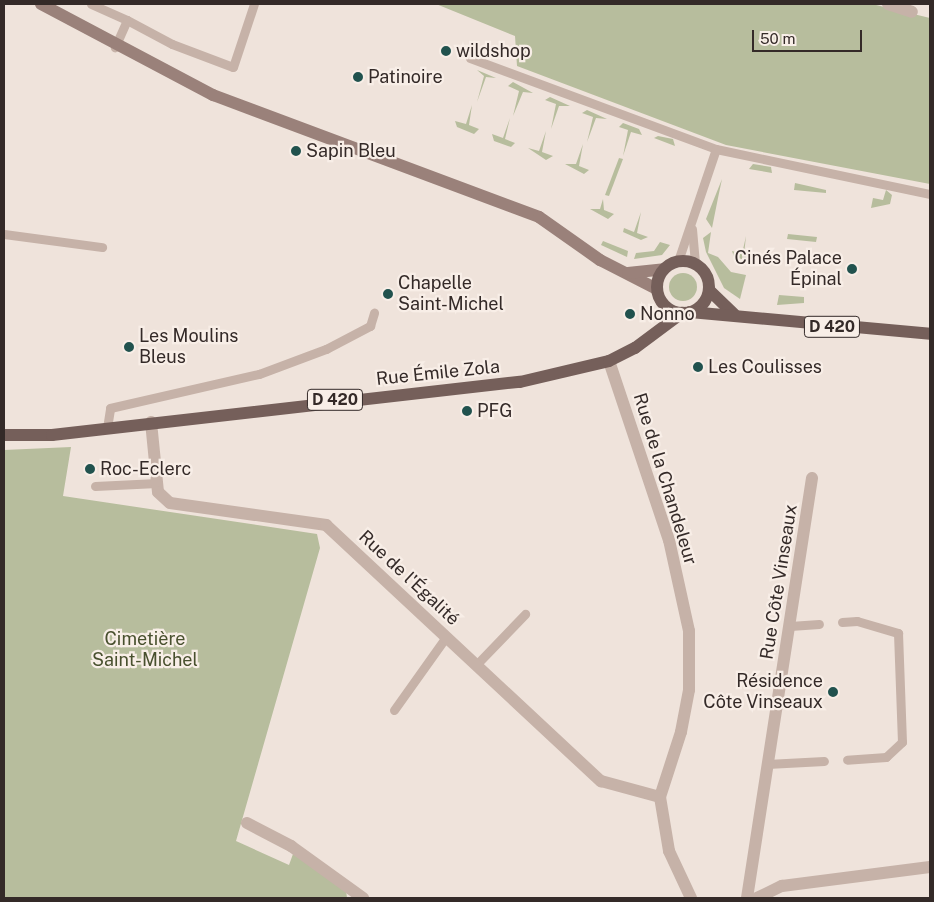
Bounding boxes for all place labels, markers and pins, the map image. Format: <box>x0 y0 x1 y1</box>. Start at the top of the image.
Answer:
place label: wildshop <box>456 40 531 62</box>
marker: wildshop <box>440 45 452 57</box>
place label: Patinoire <box>368 66 443 88</box>
marker: Patinoire <box>352 71 364 83</box>
place label: Sapin Bleu <box>306 140 396 162</box>
marker: Sapin Bleu <box>290 145 302 157</box>
place label: Cinés Palace Épinal <box>735 248 842 290</box>
marker: Cinés Palace Épinal <box>846 263 858 275</box>
place label: Chapelle Saint-Michel <box>398 273 504 316</box>
marker: Chapelle Saint-Michel <box>382 288 394 300</box>
place label: Nonno <box>640 303 695 325</box>
marker: Nonno <box>624 308 636 320</box>
place label: Les Moulins Bleus <box>139 326 239 368</box>
marker: Les Moulins Bleus <box>123 341 135 353</box>
place label: Les Coulisses <box>708 356 822 378</box>
marker: Les Coulisses <box>692 361 704 373</box>
place label: PFG <box>477 400 512 422</box>
marker: PFG <box>461 405 473 417</box>
place label: Roc-Eclerc <box>100 458 191 480</box>
marker: Roc-Eclerc <box>84 463 96 475</box>
place label: Résidence Côte Vinseaux <box>703 671 823 714</box>
marker: Résidence Côte Vinseaux <box>827 686 839 698</box>

